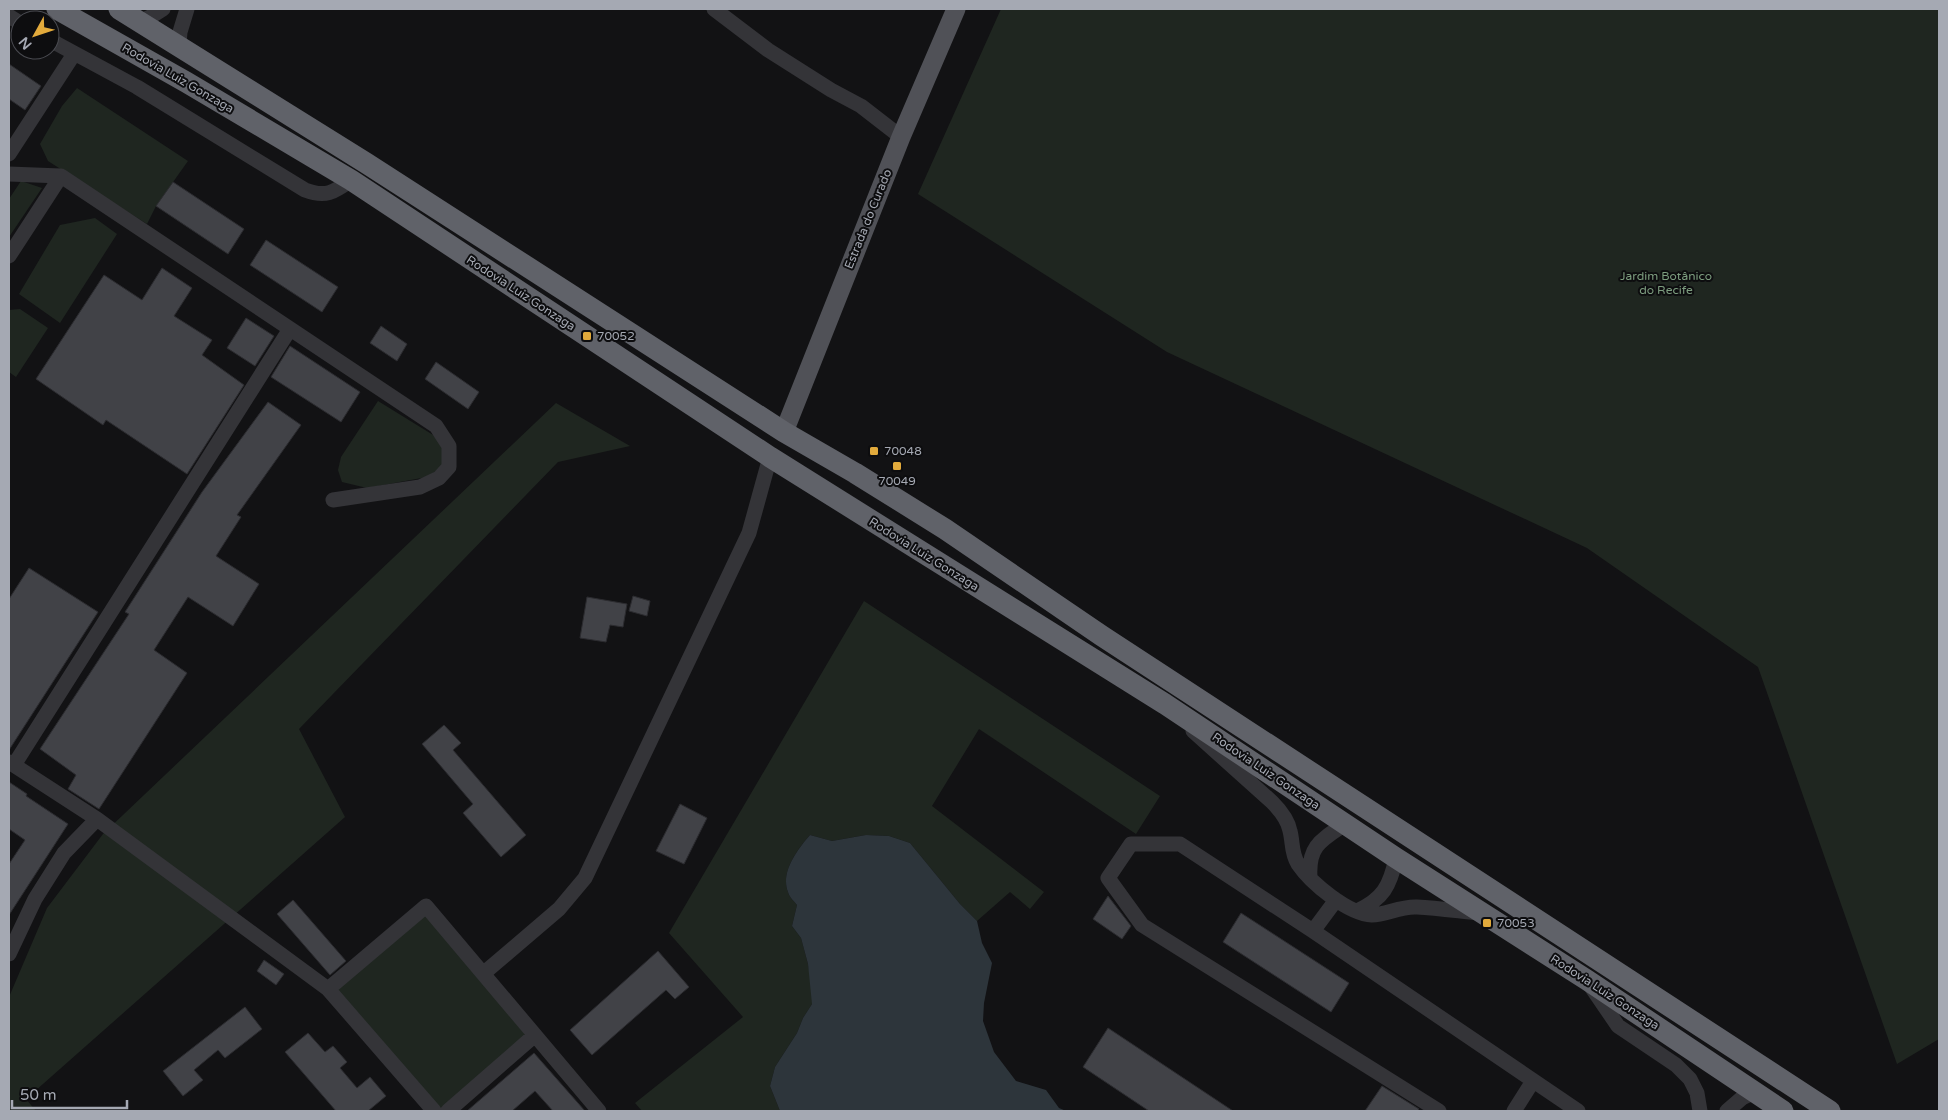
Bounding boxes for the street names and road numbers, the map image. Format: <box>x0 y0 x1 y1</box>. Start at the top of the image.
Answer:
street label: Rodovia Luiz Gonzaga <box>120 40 236 116</box>
street label: Estrada do Curado <box>842 167 894 271</box>
street label: Rodovia Luiz Gonzaga <box>464 253 578 333</box>
street label: Rodovia Luiz Gonzaga <box>866 514 982 594</box>
street label: Rodovia Luiz Gonzaga <box>1209 730 1323 812</box>
street label: Rodovia Luiz Gonzaga <box>1548 952 1662 1032</box>

